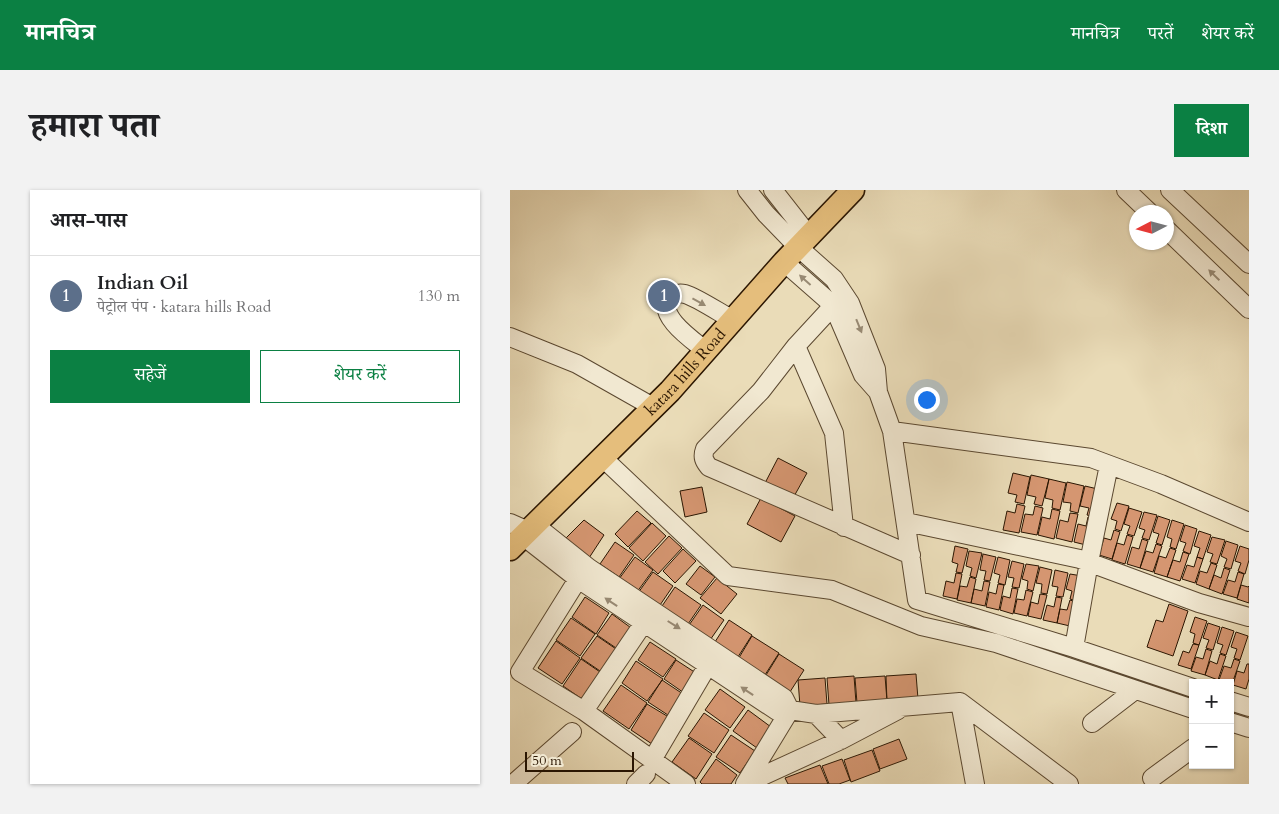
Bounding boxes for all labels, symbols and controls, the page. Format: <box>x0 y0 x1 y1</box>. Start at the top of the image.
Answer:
text: मानचित्र <box>25 16 95 49</box>
text: मानचित्र <box>1071 21 1120 46</box>
text: परतें <box>1148 21 1173 46</box>
text: शेयर करें <box>1201 21 1254 46</box>
text: हमारा पता <box>30 102 159 150</box>
button: दिशा <box>1174 104 1249 157</box>
north arrow <box>1129 205 1174 250</box>
text: आस-पास <box>50 206 127 235</box>
one-way arrow <box>1208 269 1220 281</box>
text: Indian Oil <box>97 270 188 296</box>
one-way arrow <box>799 274 811 286</box>
pin: 1 <box>648 277 680 315</box>
text: 1 <box>62 285 70 307</box>
text: 130 m <box>418 285 460 307</box>
text: पेट्रोल पंप · katara hills Road <box>97 296 271 318</box>
one-way arrow <box>692 297 705 306</box>
one-way arrow <box>856 318 863 333</box>
street label: katara hills Road <box>640 324 731 421</box>
button: सहेजें <box>50 350 250 403</box>
button: शेयर करें <box>260 350 460 403</box>
your location <box>914 387 940 413</box>
one-way arrow <box>604 597 618 607</box>
one-way arrow <box>667 620 680 630</box>
map controls <box>1189 679 1234 769</box>
button: + <box>1189 679 1234 724</box>
one-way arrow <box>740 686 754 696</box>
button: − <box>1189 724 1234 769</box>
scale bar <box>525 749 634 772</box>
text: 50 m <box>532 751 562 770</box>

